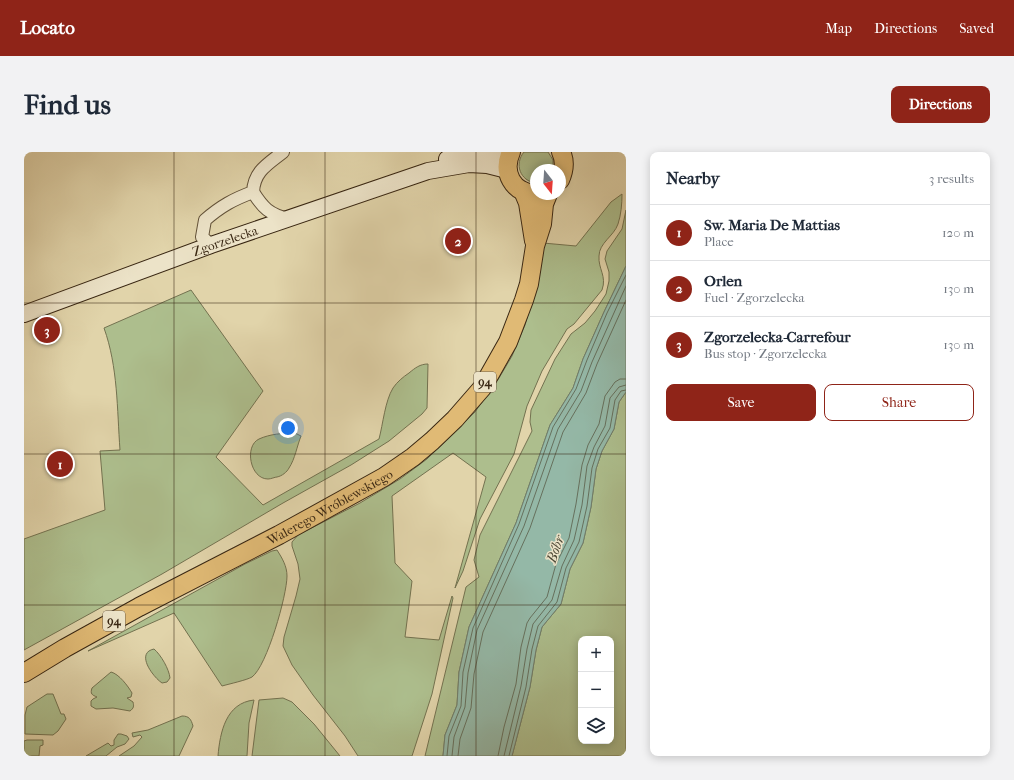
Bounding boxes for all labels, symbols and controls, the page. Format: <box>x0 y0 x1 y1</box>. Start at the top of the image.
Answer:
text: Locato <box>20 17 75 39</box>
text: Map <box>825 20 852 37</box>
text: Directions <box>874 20 937 37</box>
text: Saved <box>959 20 994 37</box>
button: Directions <box>891 86 990 123</box>
text: Find us <box>24 88 111 121</box>
north arrow <box>530 164 566 200</box>
text: Nearby <box>666 168 720 188</box>
text: 3 results <box>929 171 974 186</box>
text: Sw. Maria De Mattias <box>704 216 840 234</box>
street label: Zgorzelecka <box>190 222 261 259</box>
text: 1 <box>677 225 681 240</box>
text: 120 m <box>942 225 974 240</box>
pin: 2 <box>445 226 471 256</box>
text: Place <box>704 234 734 249</box>
text: Orlen <box>704 272 742 290</box>
text: 2 <box>676 281 682 296</box>
text: 130 m <box>943 281 974 296</box>
text: Fuel · Zgorzelecka <box>704 290 805 305</box>
pin: 3 <box>34 315 60 345</box>
text: Zgorzelecka-Carrefour <box>704 328 851 346</box>
text: 3 <box>676 337 682 352</box>
text: 130 m <box>943 337 974 352</box>
text: Bus stop · Zgorzelecka <box>704 346 827 361</box>
road number: 94 <box>474 372 496 392</box>
button: Save <box>666 384 816 421</box>
button: Share <box>824 384 974 421</box>
your location <box>278 418 298 438</box>
pin: 1 <box>47 449 73 479</box>
street label: Walerego Wróblewskiego <box>264 466 396 548</box>
water label: Bóbr <box>543 532 569 566</box>
road number: 94 <box>103 611 125 631</box>
map controls <box>578 636 614 744</box>
button: + <box>578 636 614 672</box>
button: − <box>578 672 614 708</box>
button: layers <box>578 708 614 744</box>

